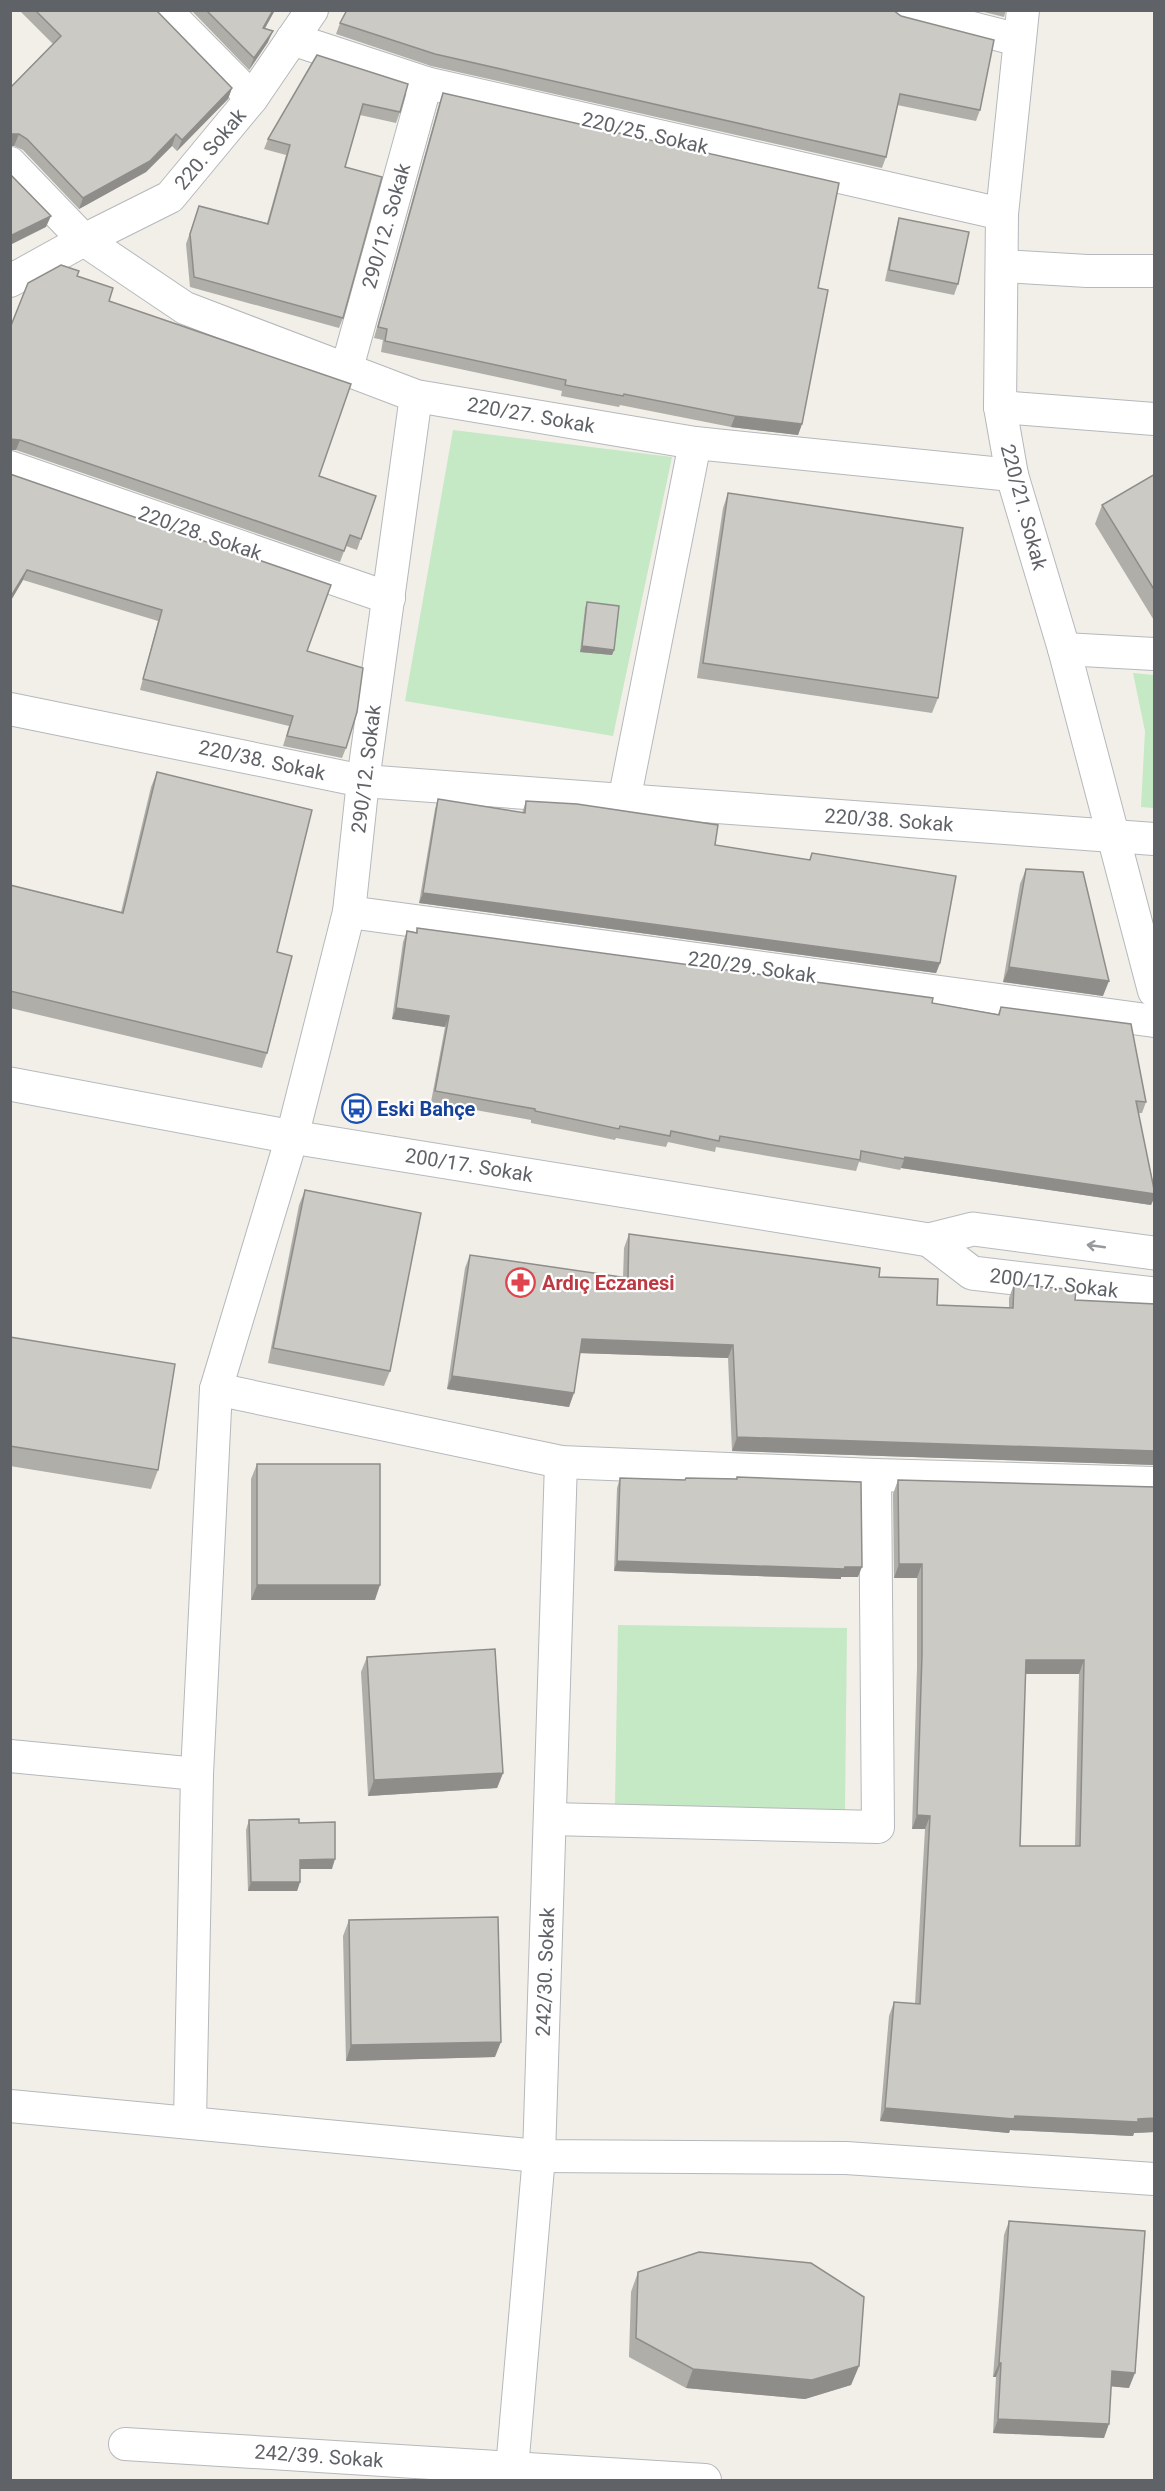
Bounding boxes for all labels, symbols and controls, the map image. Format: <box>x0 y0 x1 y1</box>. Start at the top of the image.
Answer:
street label: 220. Sokak <box>169 103 251 194</box>
street label: 220/25. Sokak <box>579 107 711 159</box>
street label: 290/12. Sokak <box>357 160 416 291</box>
street label: 220/27. Sokak <box>465 392 598 438</box>
street label: 220/21. Sokak <box>996 442 1053 573</box>
street label: 220/28. Sokak <box>135 501 266 566</box>
street label: 290/12. Sokak <box>346 703 386 835</box>
street label: 220/38. Sokak <box>196 735 328 785</box>
street label: 220/38. Sokak <box>824 804 955 837</box>
street label: 220/29. Sokak <box>686 946 818 988</box>
bus stop icon: Eski Bahçe <box>340 1093 372 1125</box>
place label: Eski Bahçe <box>377 1097 476 1121</box>
street label: 200/17. Sokak <box>403 1143 535 1187</box>
one-way arrow <box>1087 1240 1107 1251</box>
street label: 200/17. Sokak <box>988 1263 1120 1303</box>
pharmacy icon: Ardıç Eczanesi <box>505 1267 537 1299</box>
place label: Ardıç Eczanesi <box>542 1271 675 1295</box>
street label: 242/30. Sokak <box>531 1906 559 2037</box>
street label: 242/39. Sokak <box>254 2440 385 2473</box>

